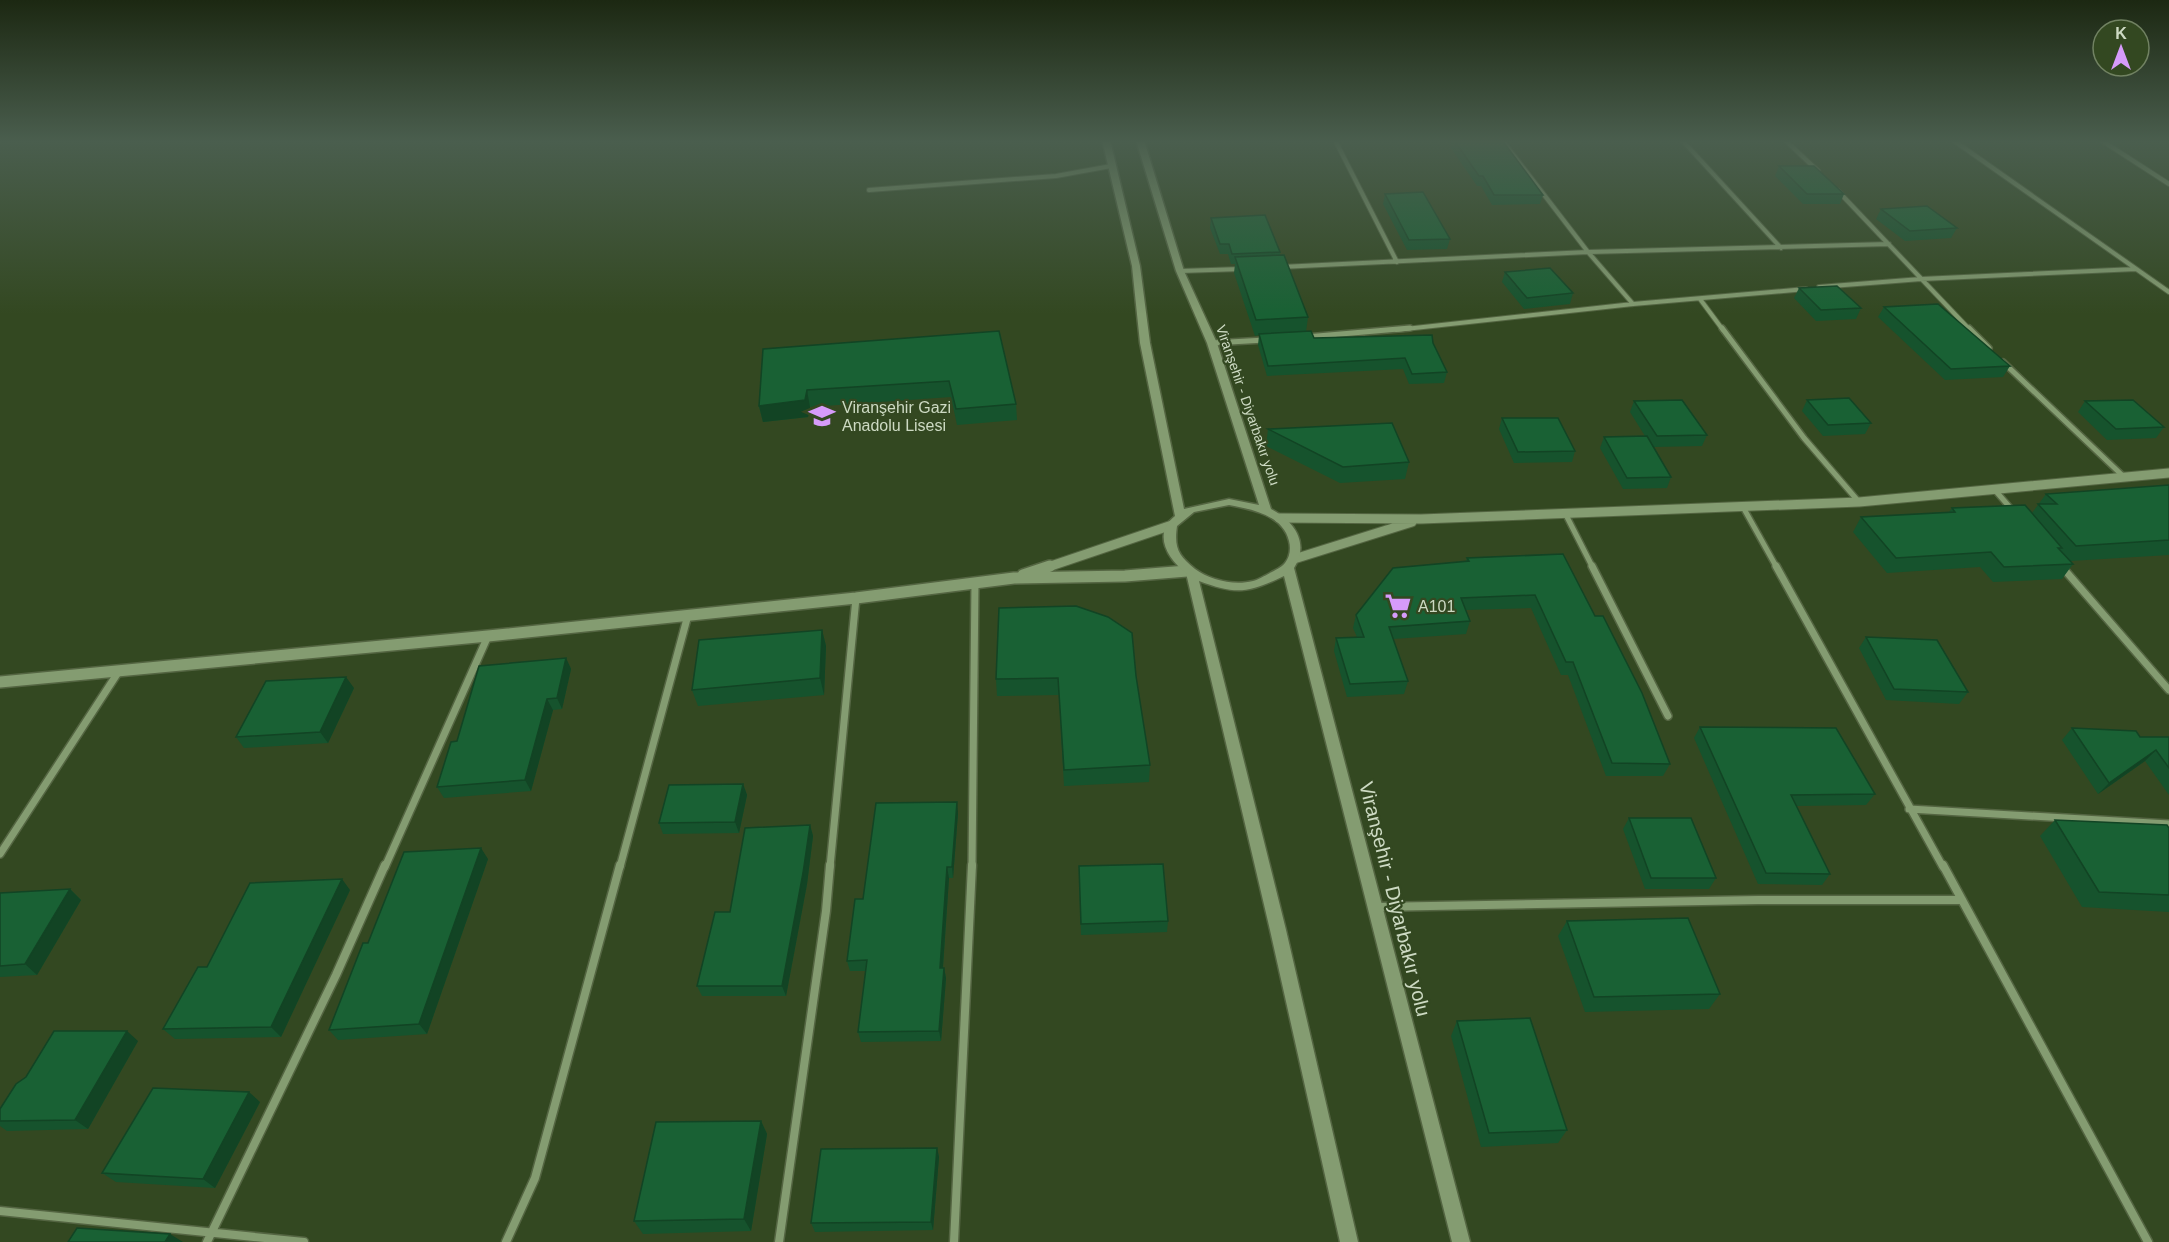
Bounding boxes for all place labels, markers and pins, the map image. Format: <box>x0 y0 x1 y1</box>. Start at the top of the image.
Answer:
place label: Viranşehir Gazi Anadolu Lisesi <box>842 399 951 434</box>
school or university icon: Viranşehir Gazi Anadolu Lisesi <box>807 401 837 431</box>
supermarket icon: A101 <box>1383 591 1413 621</box>
place label: A101 <box>1418 598 1455 615</box>

